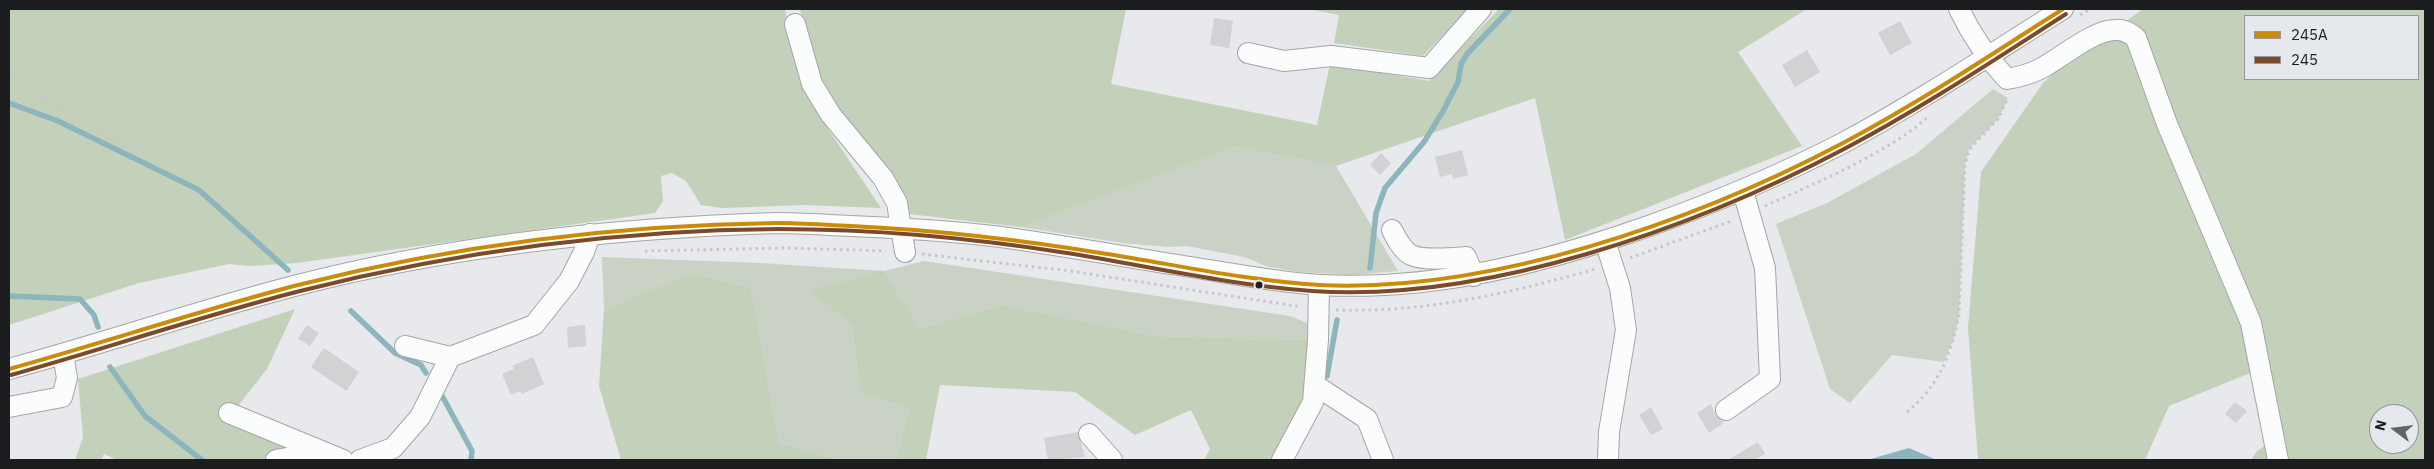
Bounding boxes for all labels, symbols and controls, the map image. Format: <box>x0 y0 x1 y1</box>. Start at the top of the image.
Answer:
legend <box>2244 15 2419 80</box>
text: 245A <box>2291 25 2328 44</box>
text: 245 <box>2291 50 2318 69</box>
unlabelled marker <box>1254 280 1264 290</box>
north arrow <box>2369 404 2419 454</box>
text: N <box>2370 418 2390 433</box>

